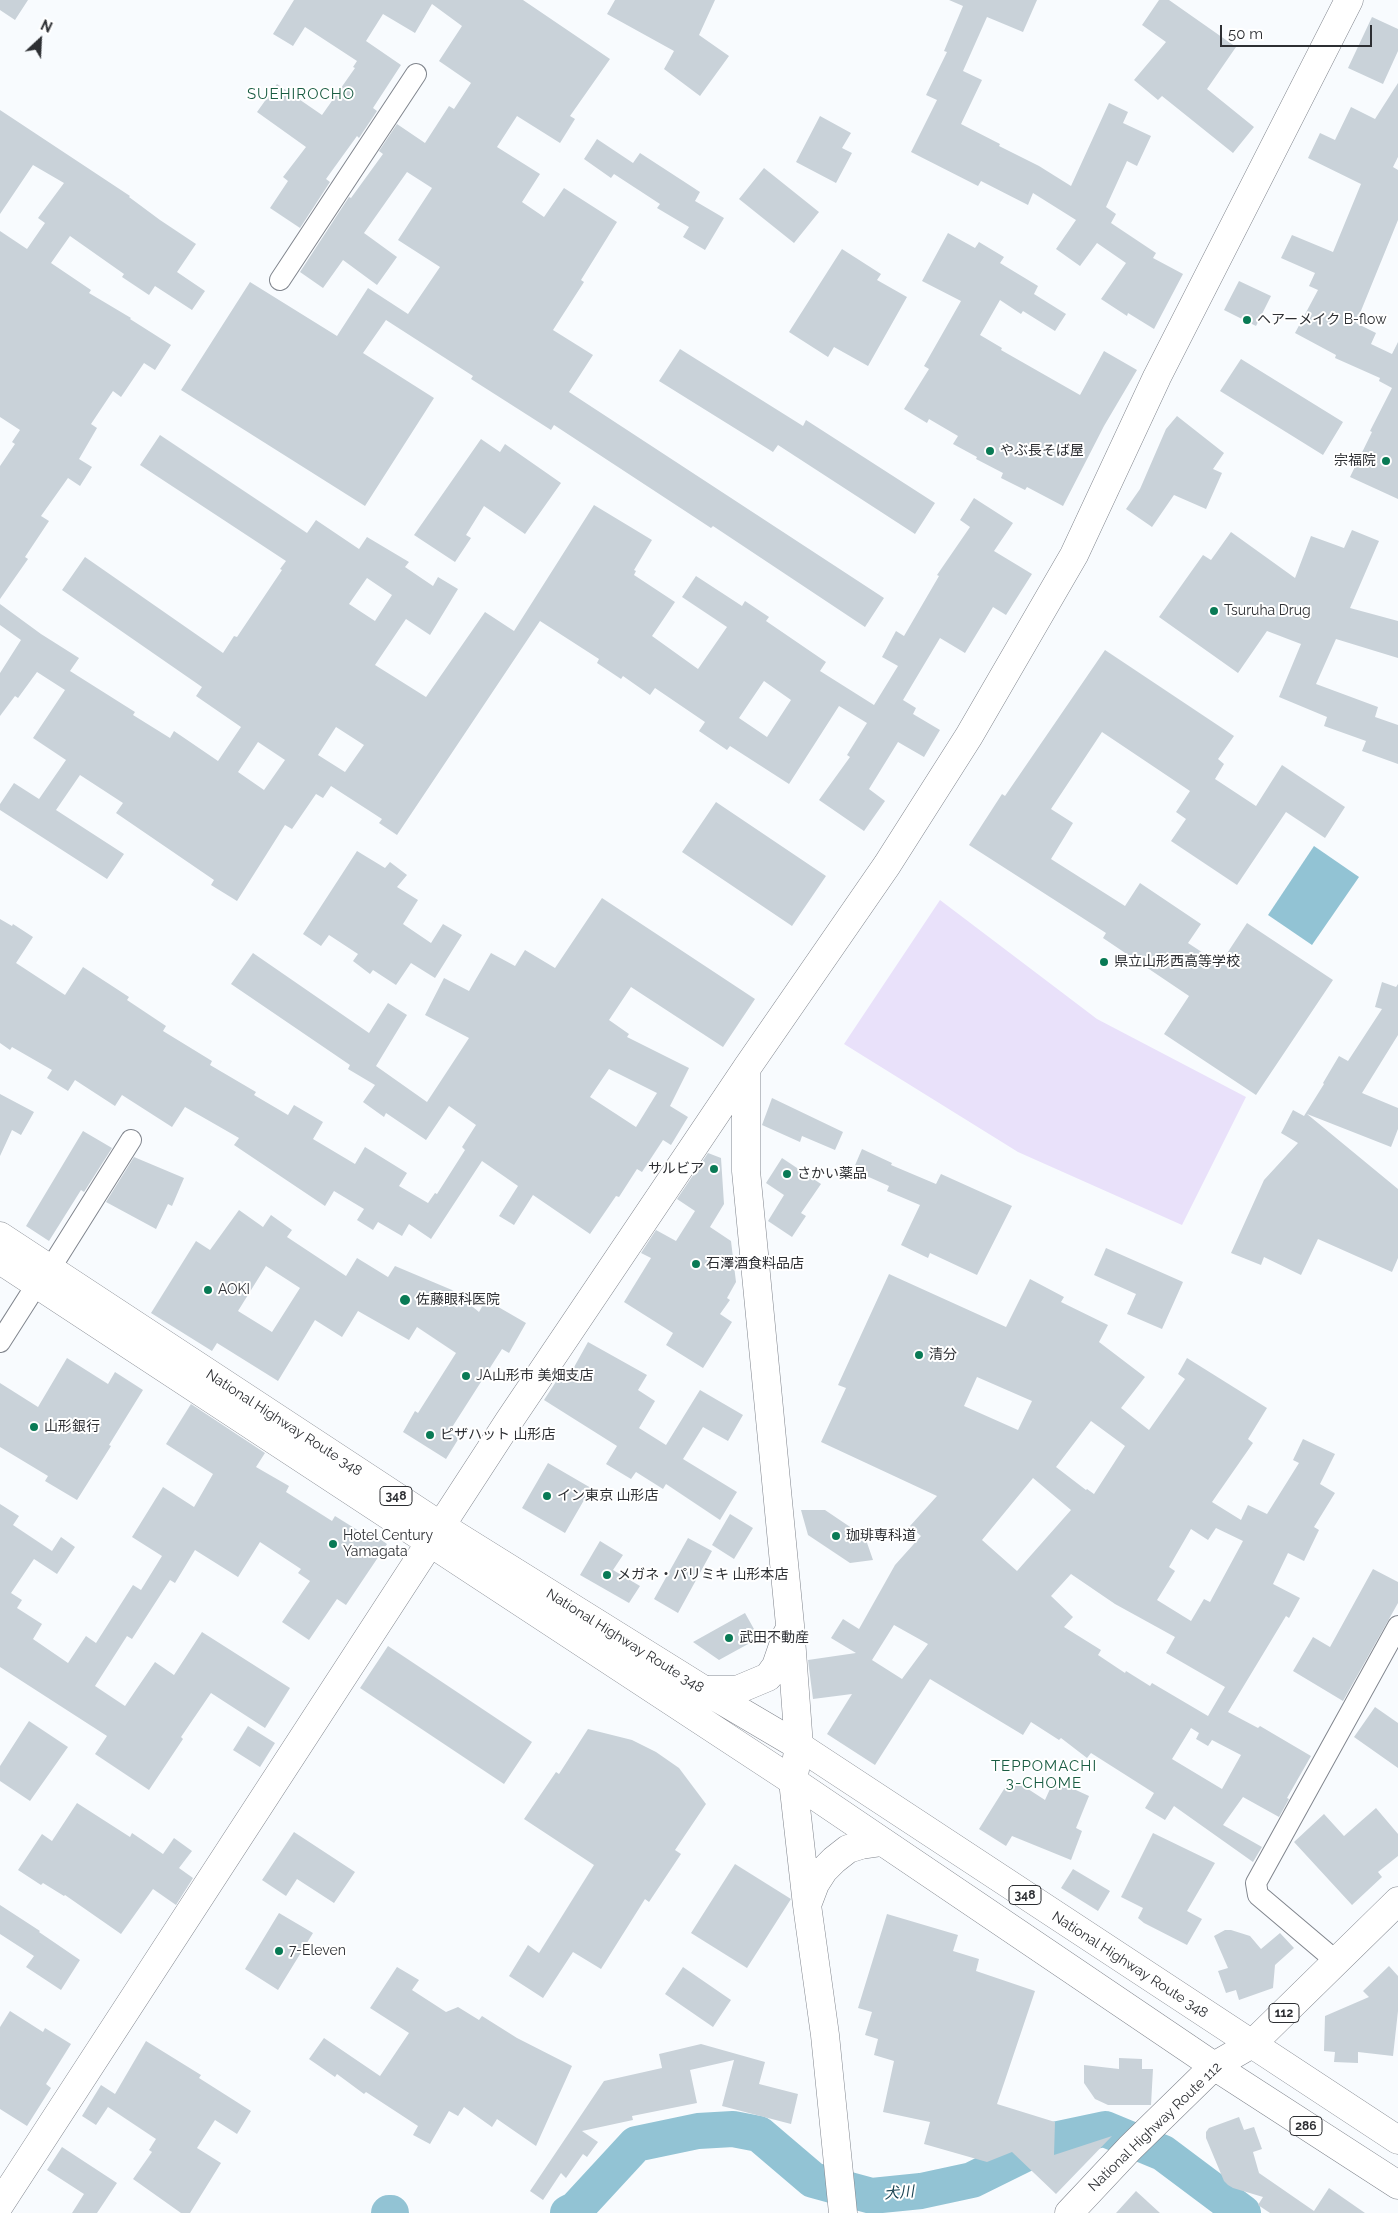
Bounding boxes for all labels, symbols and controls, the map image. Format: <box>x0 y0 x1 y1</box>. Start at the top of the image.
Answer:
north arrow <box>15 15 65 65</box>
scale bar <box>1223 15 1376 47</box>
text: N <box>38 17 55 36</box>
text: 50 m <box>1228 25 1263 43</box>
district label: SUEHIROCHO <box>246 85 356 103</box>
place label: ヘアーメイク B-flow <box>1257 312 1387 328</box>
marker: ヘアーメイク B-flow <box>1241 314 1253 326</box>
place label: やぶ長そば屋 <box>1000 443 1084 459</box>
marker: やぶ長そば屋 <box>984 445 996 457</box>
place label: 宗福院 <box>1334 453 1376 469</box>
marker: 宗福院 <box>1380 455 1392 467</box>
place label: Tsuruha Drug <box>1224 603 1311 619</box>
marker: Tsuruha Drug <box>1208 605 1220 617</box>
place label: 県立山形西高等学校 <box>1114 954 1240 970</box>
marker: 県立山形西高等学校 <box>1098 956 1110 968</box>
place label: サルビア <box>648 1161 704 1177</box>
marker: サルビア <box>708 1163 720 1175</box>
place label: さかい薬品 <box>797 1166 867 1182</box>
marker: さかい薬品 <box>781 1168 793 1180</box>
place label: 石澤酒食料品店 <box>706 1256 804 1272</box>
marker: 石澤酒食料品店 <box>690 1258 702 1270</box>
place label: AOKI <box>218 1282 250 1298</box>
marker: AOKI <box>202 1284 214 1296</box>
place label: 佐藤眼科医院 <box>416 1292 500 1308</box>
marker: 佐藤眼科医院 <box>398 1293 412 1307</box>
place label: 清分 <box>929 1347 957 1363</box>
marker: 清分 <box>913 1349 925 1361</box>
street label: National Highway Route 348 <box>203 1366 365 1480</box>
place label: JA山形市 美畑支店 <box>476 1368 594 1384</box>
marker: JA山形市 美畑支店 <box>460 1370 472 1382</box>
place label: 山形銀行 <box>44 1419 100 1435</box>
marker: 山形銀行 <box>28 1421 40 1433</box>
place label: ピザハット 山形店 <box>440 1427 556 1443</box>
marker: ピザハット 山形店 <box>424 1429 436 1441</box>
road number: 348 <box>380 1486 412 1505</box>
place label: イン東京 山形店 <box>557 1488 659 1504</box>
marker: イン東京 山形店 <box>541 1490 553 1502</box>
place label: Hotel Century Yamagata <box>343 1528 433 1560</box>
place label: 珈琲専科道 <box>846 1528 916 1544</box>
marker: 珈琲専科道 <box>830 1530 842 1542</box>
marker: Hotel Century Yamagata <box>327 1538 339 1550</box>
place label: メガネ・パリミキ 山形本店 <box>617 1567 789 1583</box>
marker: メガネ・パリミキ 山形本店 <box>601 1569 613 1581</box>
street label: National Highway Route 348 <box>543 1585 707 1697</box>
place label: 武田不動産 <box>739 1630 809 1646</box>
marker: 武田不動産 <box>723 1632 735 1644</box>
district label: TEPPOMACHI 3-CHOME <box>990 1757 1098 1792</box>
road number: 348 <box>1009 1886 1041 1904</box>
street label: National Highway Route 348 <box>1049 1908 1211 2022</box>
place label: 7-Eleven <box>289 1943 346 1959</box>
marker: 7-Eleven <box>273 1945 285 1957</box>
road number: 112 <box>1269 2004 1299 2022</box>
street label: National Highway Route 112 <box>1085 2059 1225 2195</box>
road number: 286 <box>1290 2116 1322 2136</box>
water label: 犬川 <box>883 2183 915 2203</box>

